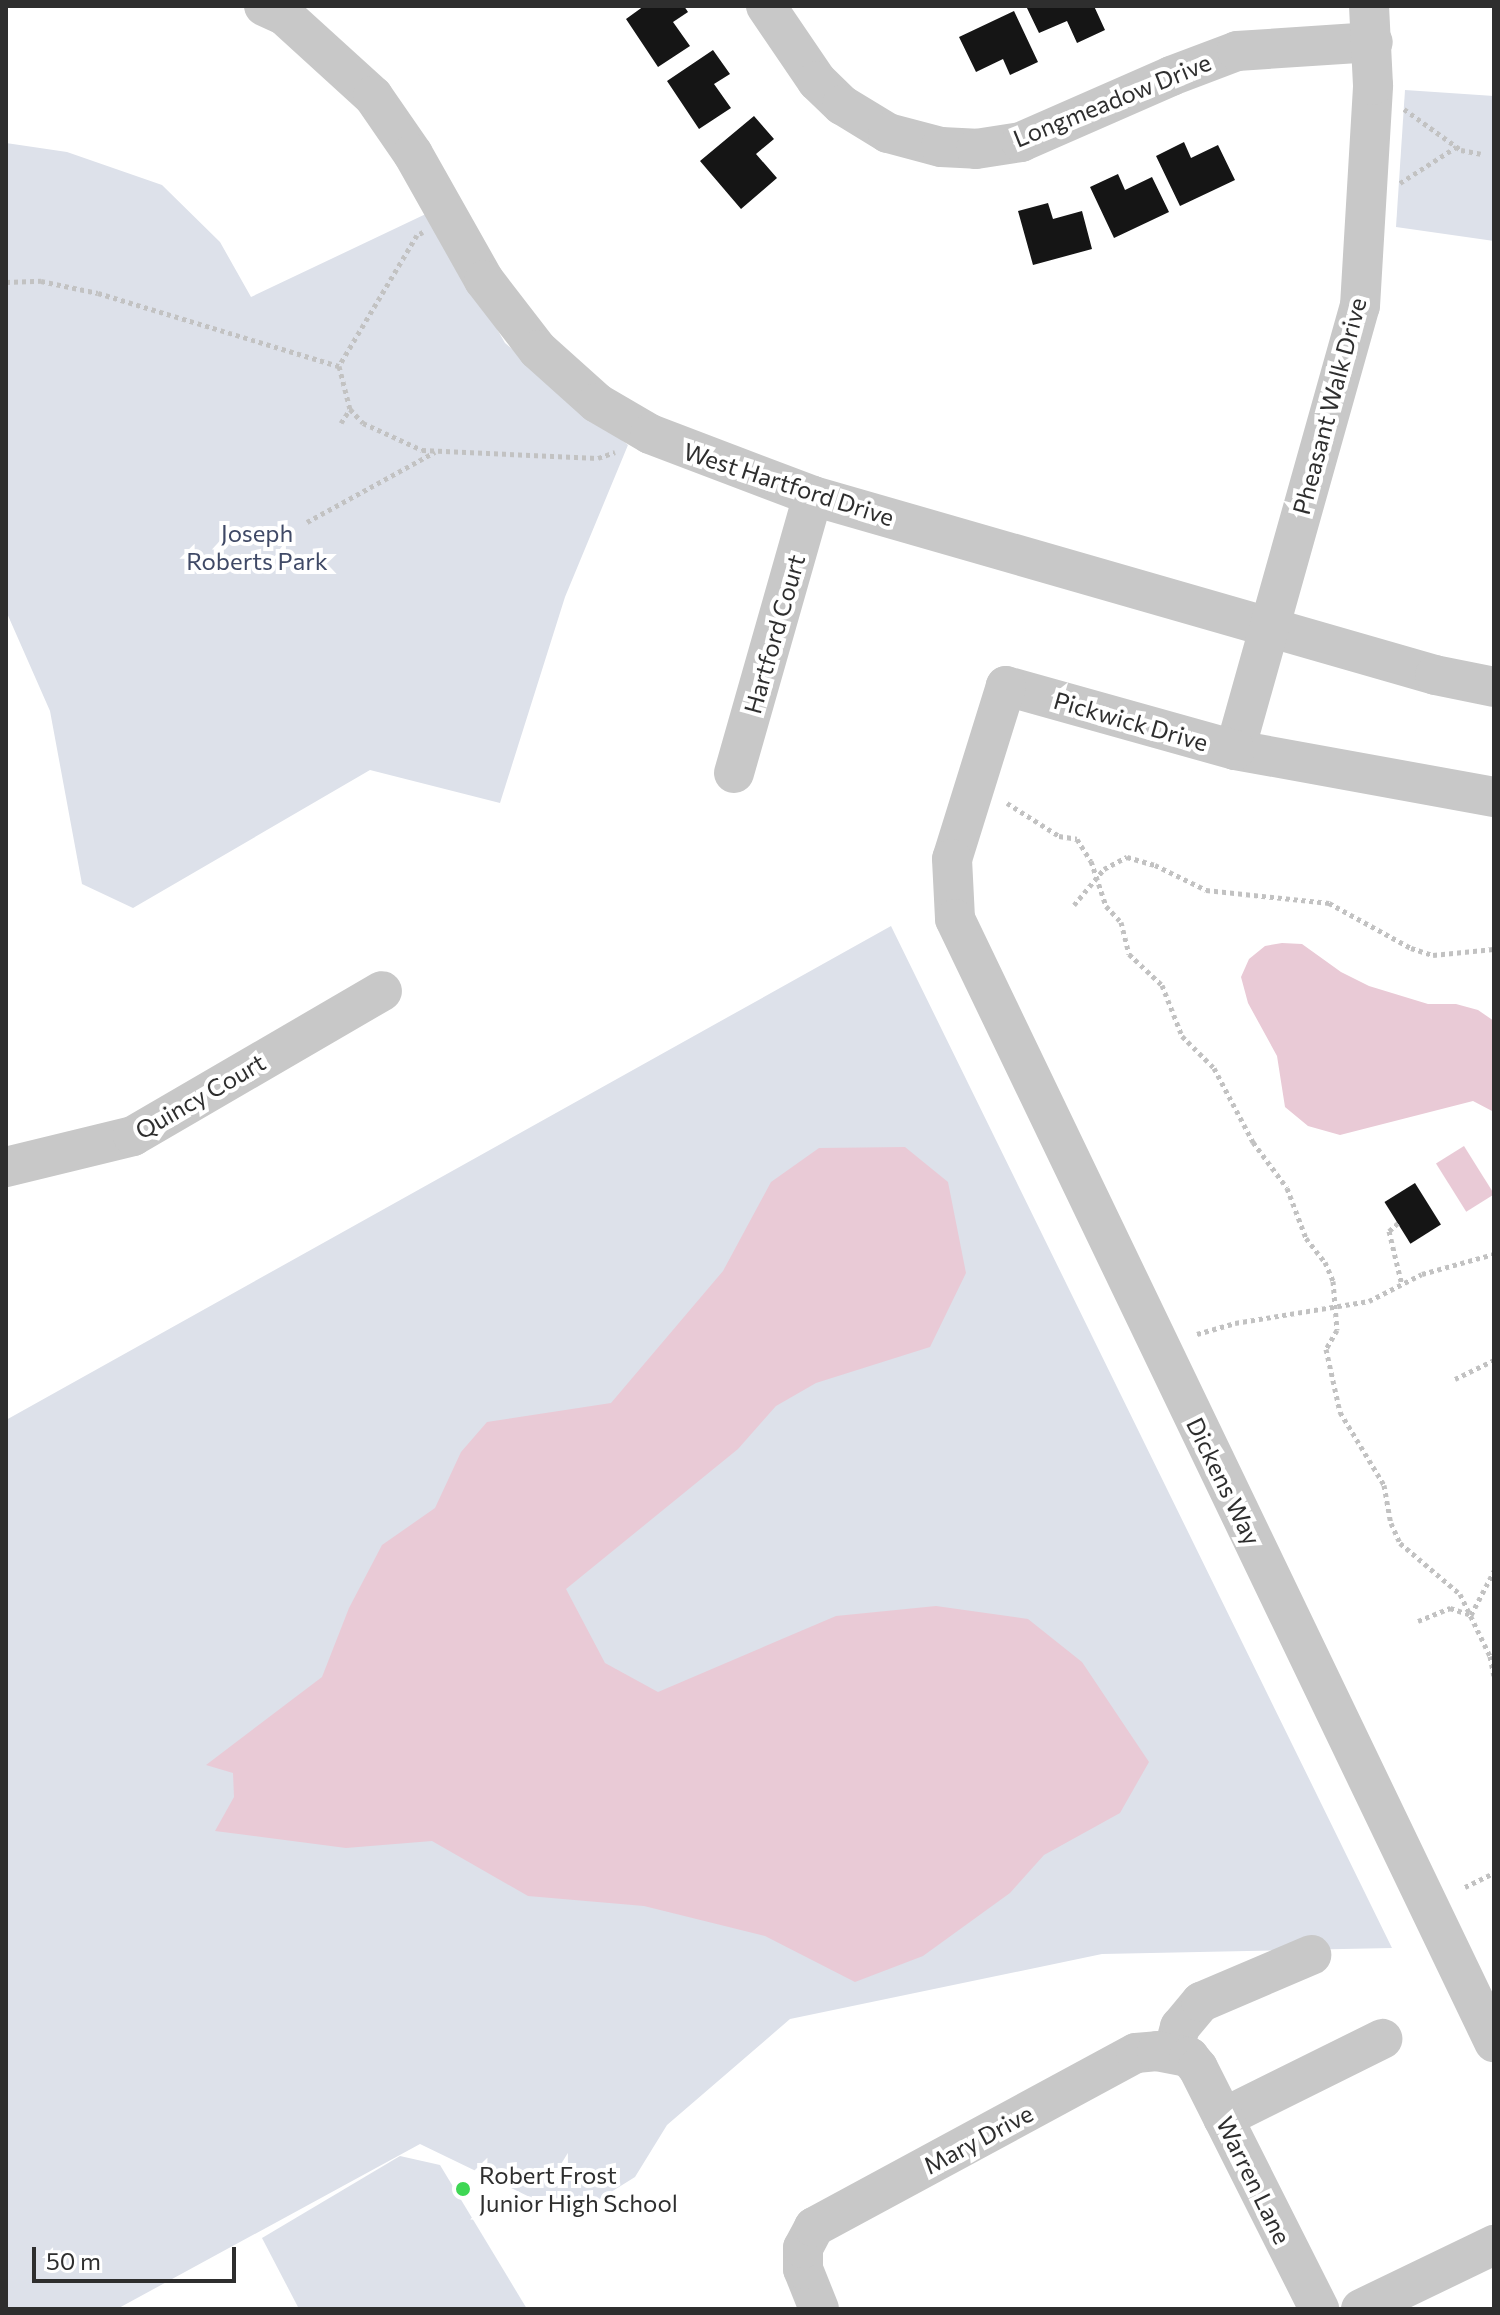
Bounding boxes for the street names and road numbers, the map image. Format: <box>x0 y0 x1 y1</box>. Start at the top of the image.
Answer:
street label: Longmeadow Drive <box>1009 47 1215 153</box>
street label: Pheasant Walk Drive <box>1286 295 1372 517</box>
street label: West Hartford Drive <box>680 436 898 532</box>
street label: Hartford Court <box>737 551 811 717</box>
street label: Pickwick Drive <box>1051 685 1211 757</box>
street label: Quincy Court <box>130 1047 270 1145</box>
street label: Dickens Way <box>1181 1413 1267 1549</box>
street label: Mary Drive <box>918 2098 1038 2180</box>
street label: Warren Lane <box>1211 2112 1297 2248</box>

